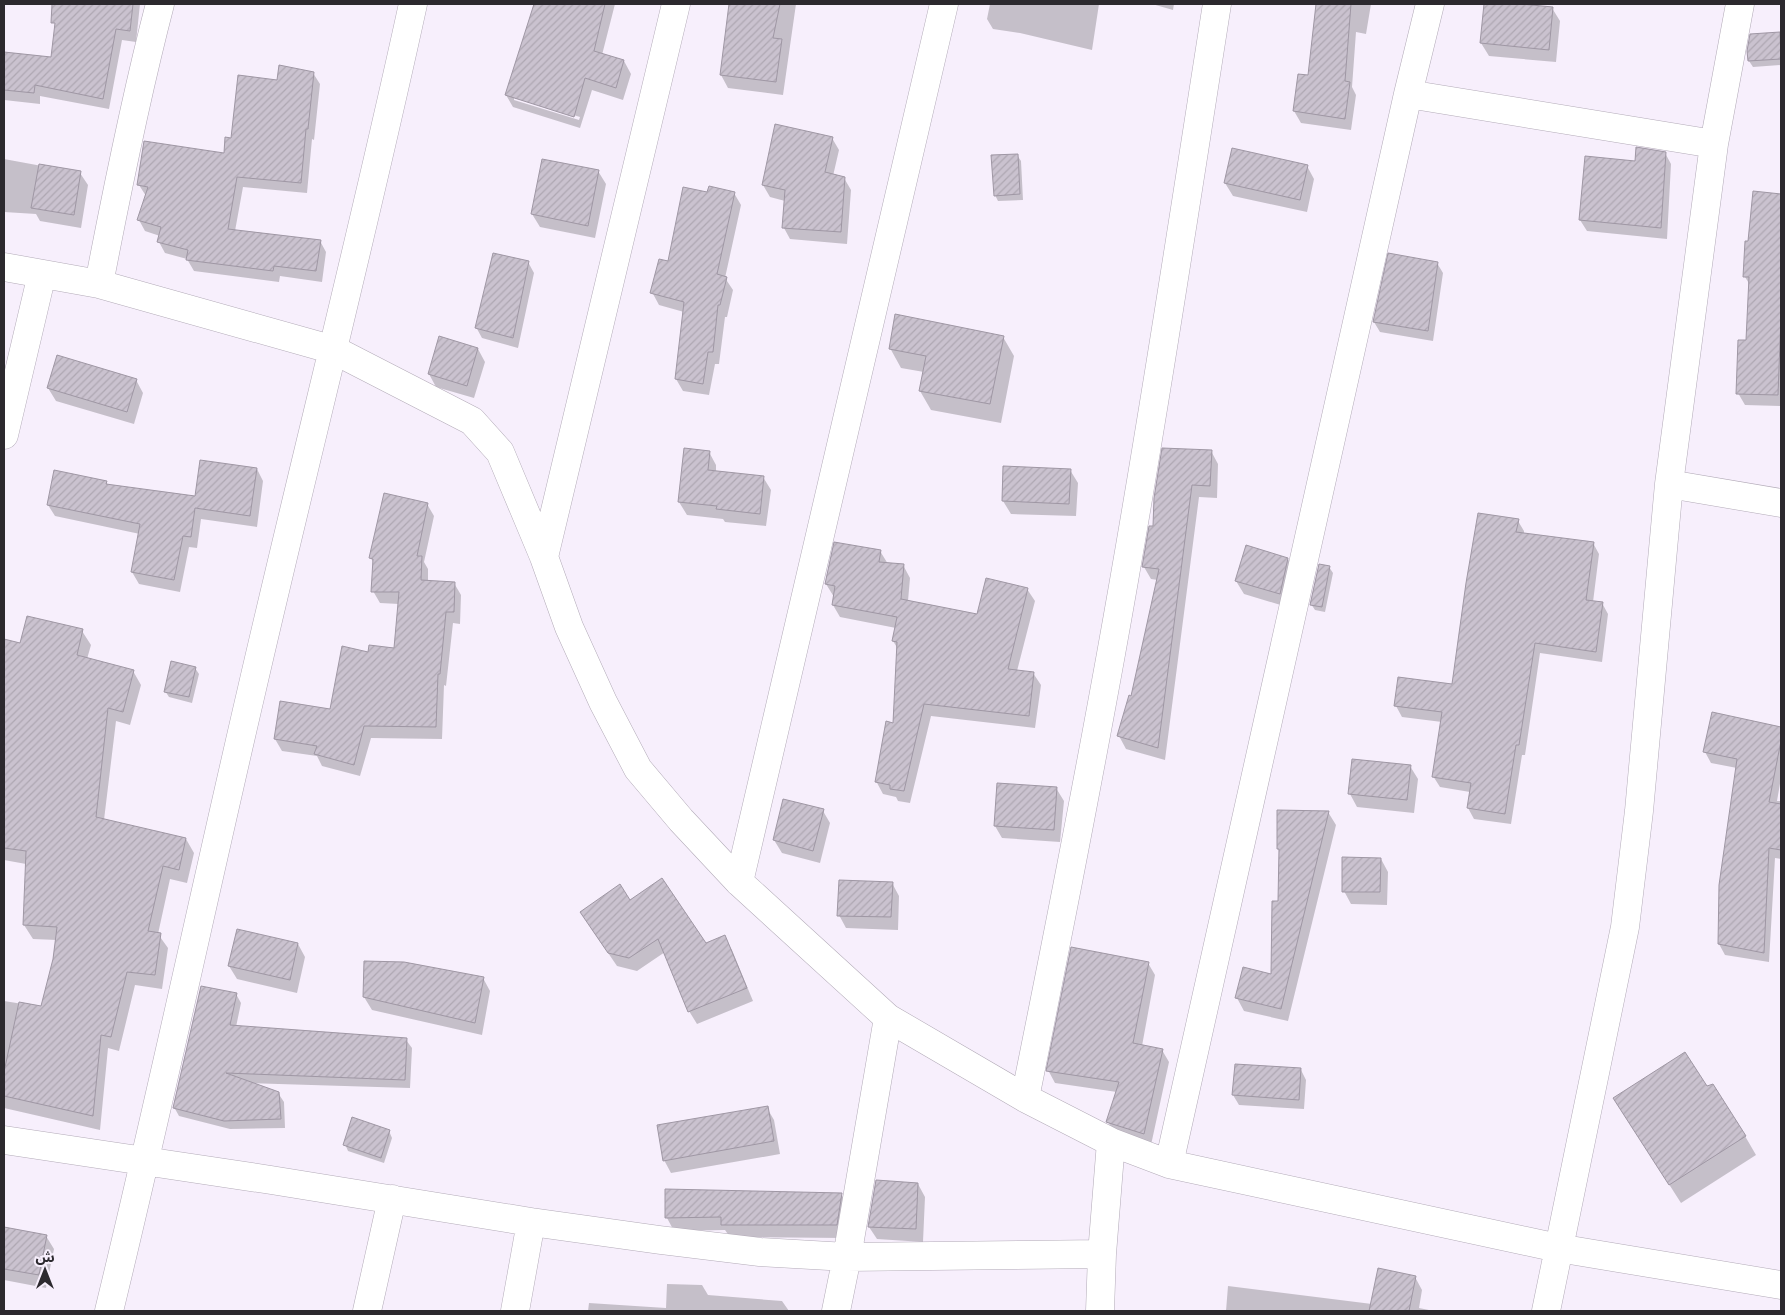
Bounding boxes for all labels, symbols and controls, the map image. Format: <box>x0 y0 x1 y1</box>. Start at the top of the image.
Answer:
north arrow <box>20 1245 70 1295</box>
text: ش <box>35 1248 55 1266</box>

